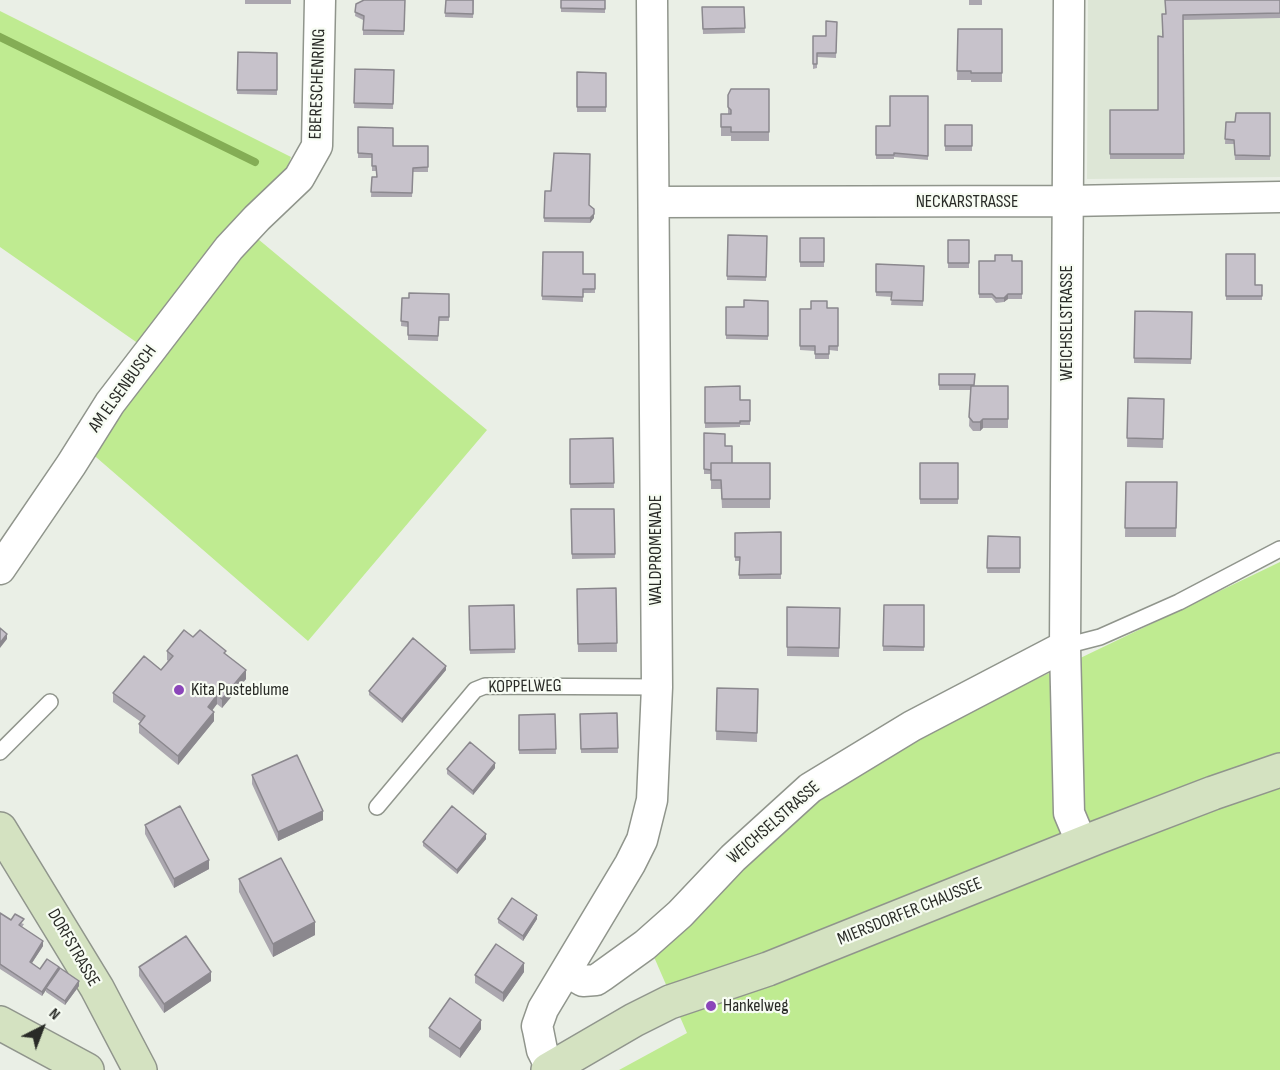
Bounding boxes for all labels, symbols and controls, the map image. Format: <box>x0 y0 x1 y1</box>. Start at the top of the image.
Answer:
street label: EBERESCHENRING <box>305 28 331 140</box>
street label: NECKARSTRASSE <box>916 191 1018 213</box>
street label: WEICHSELSTRASSE <box>1056 265 1078 381</box>
street label: AM ELSENBUSCH <box>84 341 162 437</box>
street label: WALDPROMENADE <box>645 495 667 605</box>
street label: KOPPELWEG <box>488 676 562 698</box>
place label: Kita Pusteblume <box>191 679 289 701</box>
marker: Kita Pusteblume <box>172 683 186 697</box>
street label: WEICHSELSTRASSE <box>723 777 825 869</box>
street label: MIERSDORFER CHAUSSEE <box>835 873 985 951</box>
street label: DORFSTRASSE <box>42 905 104 991</box>
place label: Hankelweg <box>723 995 788 1017</box>
north arrow <box>12 998 72 1058</box>
marker: Hankelweg <box>704 999 718 1013</box>
text: N <box>45 1004 64 1024</box>

